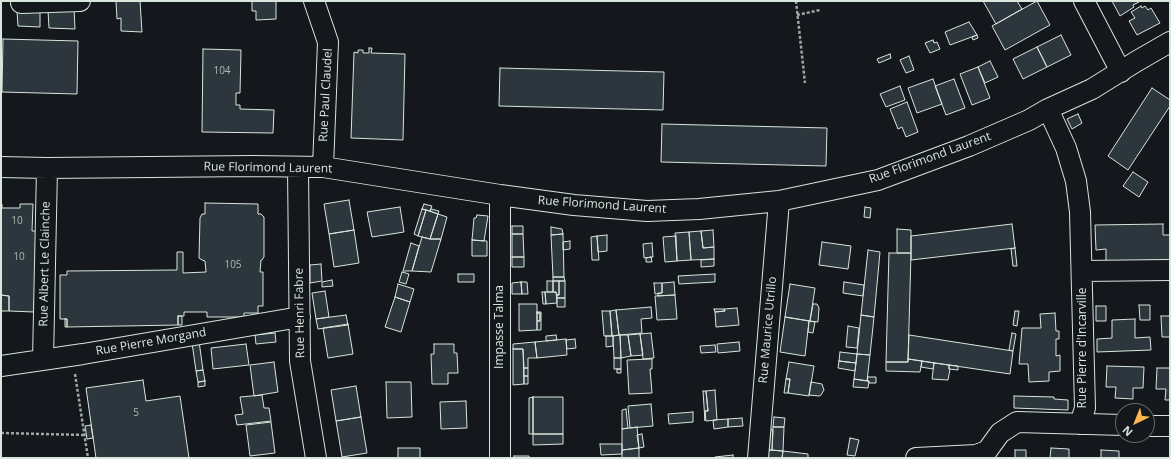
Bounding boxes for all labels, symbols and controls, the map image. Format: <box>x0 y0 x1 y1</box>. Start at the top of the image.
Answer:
street label: Rue Paul Claudel <box>316 48 336 142</box>
house number: 104 <box>213 65 231 77</box>
street label: Rue Florimond Laurent <box>867 129 993 187</box>
street label: Rue Florimond Laurent <box>204 160 332 176</box>
street label: Rue Florimond Laurent <box>537 193 667 217</box>
street label: Rue Albert Le Clainche <box>37 201 53 327</box>
house number: 10 <box>11 215 23 227</box>
house number: 10 <box>13 251 25 263</box>
house number: 105 <box>224 259 242 271</box>
street label: Rue Henri Fabre <box>292 268 308 358</box>
street label: Rue Maurice Utrillo <box>756 276 780 384</box>
street label: Impasse Talma <box>493 285 507 369</box>
street label: Rue Pierre d'Incarville <box>1076 287 1090 409</box>
street label: Rue Pierre Morgand <box>95 325 207 359</box>
north arrow <box>1115 403 1155 443</box>
house number: 5 <box>133 407 139 419</box>
text: N <box>1119 423 1136 440</box>

